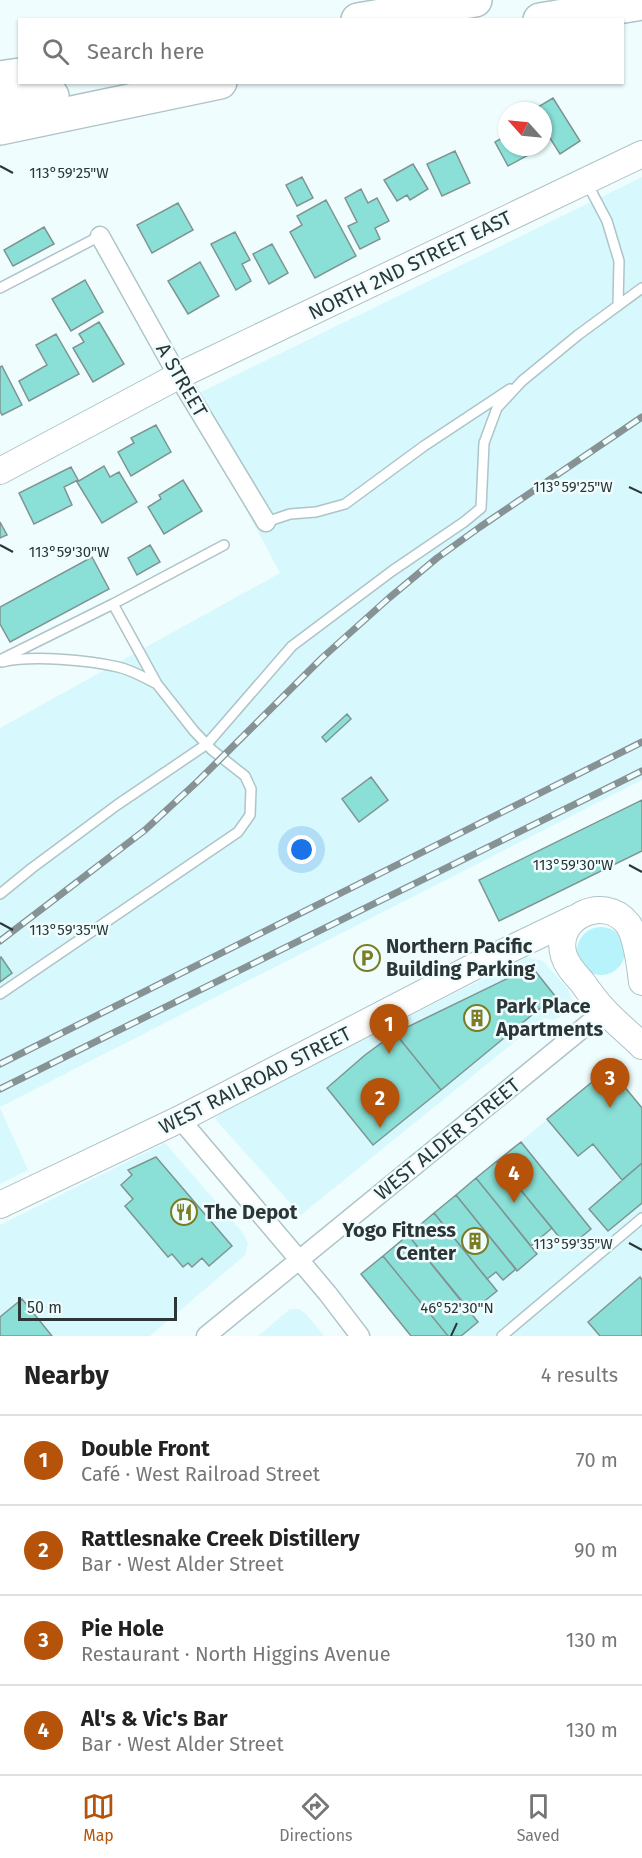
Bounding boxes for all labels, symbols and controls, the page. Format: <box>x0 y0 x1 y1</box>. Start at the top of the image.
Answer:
search box <box>18 18 624 84</box>
icon: search <box>39 35 72 68</box>
text: Search here <box>87 38 205 65</box>
north arrow <box>498 102 552 156</box>
text: 113°59'25"W <box>29 164 109 182</box>
street label: NORTH 2ND STREET EAST <box>304 205 516 325</box>
street label: A STREET <box>151 339 213 422</box>
text: 113°59'25"W <box>533 478 613 496</box>
text: 113°59'30"W <box>29 543 110 561</box>
your location <box>287 835 316 864</box>
text: 113°59'30"W <box>533 856 614 874</box>
text: 113°59'35"W <box>29 921 109 939</box>
place label: Northern Pacific Building Parking <box>386 934 536 981</box>
parking icon: Northern Pacific Building Parking <box>352 943 382 973</box>
place label: Park Place Apartments <box>495 994 603 1041</box>
building icon: Park Place Apartments <box>462 1003 492 1033</box>
pin: 1 <box>370 1004 408 1054</box>
street label: WEST RAILROAD STREET <box>155 1021 356 1139</box>
pin: 3 <box>590 1058 630 1108</box>
street label: WEST ALDER STREET <box>369 1073 525 1205</box>
pin: 2 <box>360 1078 400 1128</box>
pin: 4 <box>494 1154 534 1203</box>
restaurant icon: The Depot <box>169 1197 199 1227</box>
place label: The Depot <box>204 1200 298 1224</box>
place label: Yogo Fitness Center <box>341 1218 457 1265</box>
building icon: Yogo Fitness Center <box>460 1226 490 1256</box>
text: 113°59'35"W <box>533 1235 613 1253</box>
scale bar <box>18 1294 177 1322</box>
text: 50 m <box>27 1298 62 1317</box>
text: 46°52'30"N <box>420 1299 494 1317</box>
text: Nearby <box>24 1360 109 1391</box>
text: 4 results <box>541 1363 618 1387</box>
text: Double Front <box>81 1435 210 1462</box>
text: 1 <box>39 1448 48 1472</box>
text: 70 m <box>576 1448 618 1472</box>
text: Café · West Railroad Street <box>81 1462 320 1486</box>
text: Rattlesnake Creek Distillery <box>81 1525 360 1552</box>
text: 2 <box>38 1538 49 1562</box>
text: 90 m <box>574 1538 618 1562</box>
text: Bar · West Alder Street <box>81 1552 284 1576</box>
text: Pie Hole <box>81 1615 164 1642</box>
text: 3 <box>38 1628 49 1652</box>
text: 130 m <box>566 1628 618 1652</box>
text: Restaurant · North Higgins Avenue <box>81 1642 391 1666</box>
text: Al's & Vic's Bar <box>81 1705 228 1732</box>
text: 4 <box>38 1718 49 1742</box>
text: 130 m <box>566 1718 618 1742</box>
text: Bar · West Alder Street <box>81 1732 284 1756</box>
tab: Map <box>82 1790 115 1845</box>
tab: Directions <box>279 1790 353 1845</box>
tab: Saved <box>517 1790 560 1845</box>

